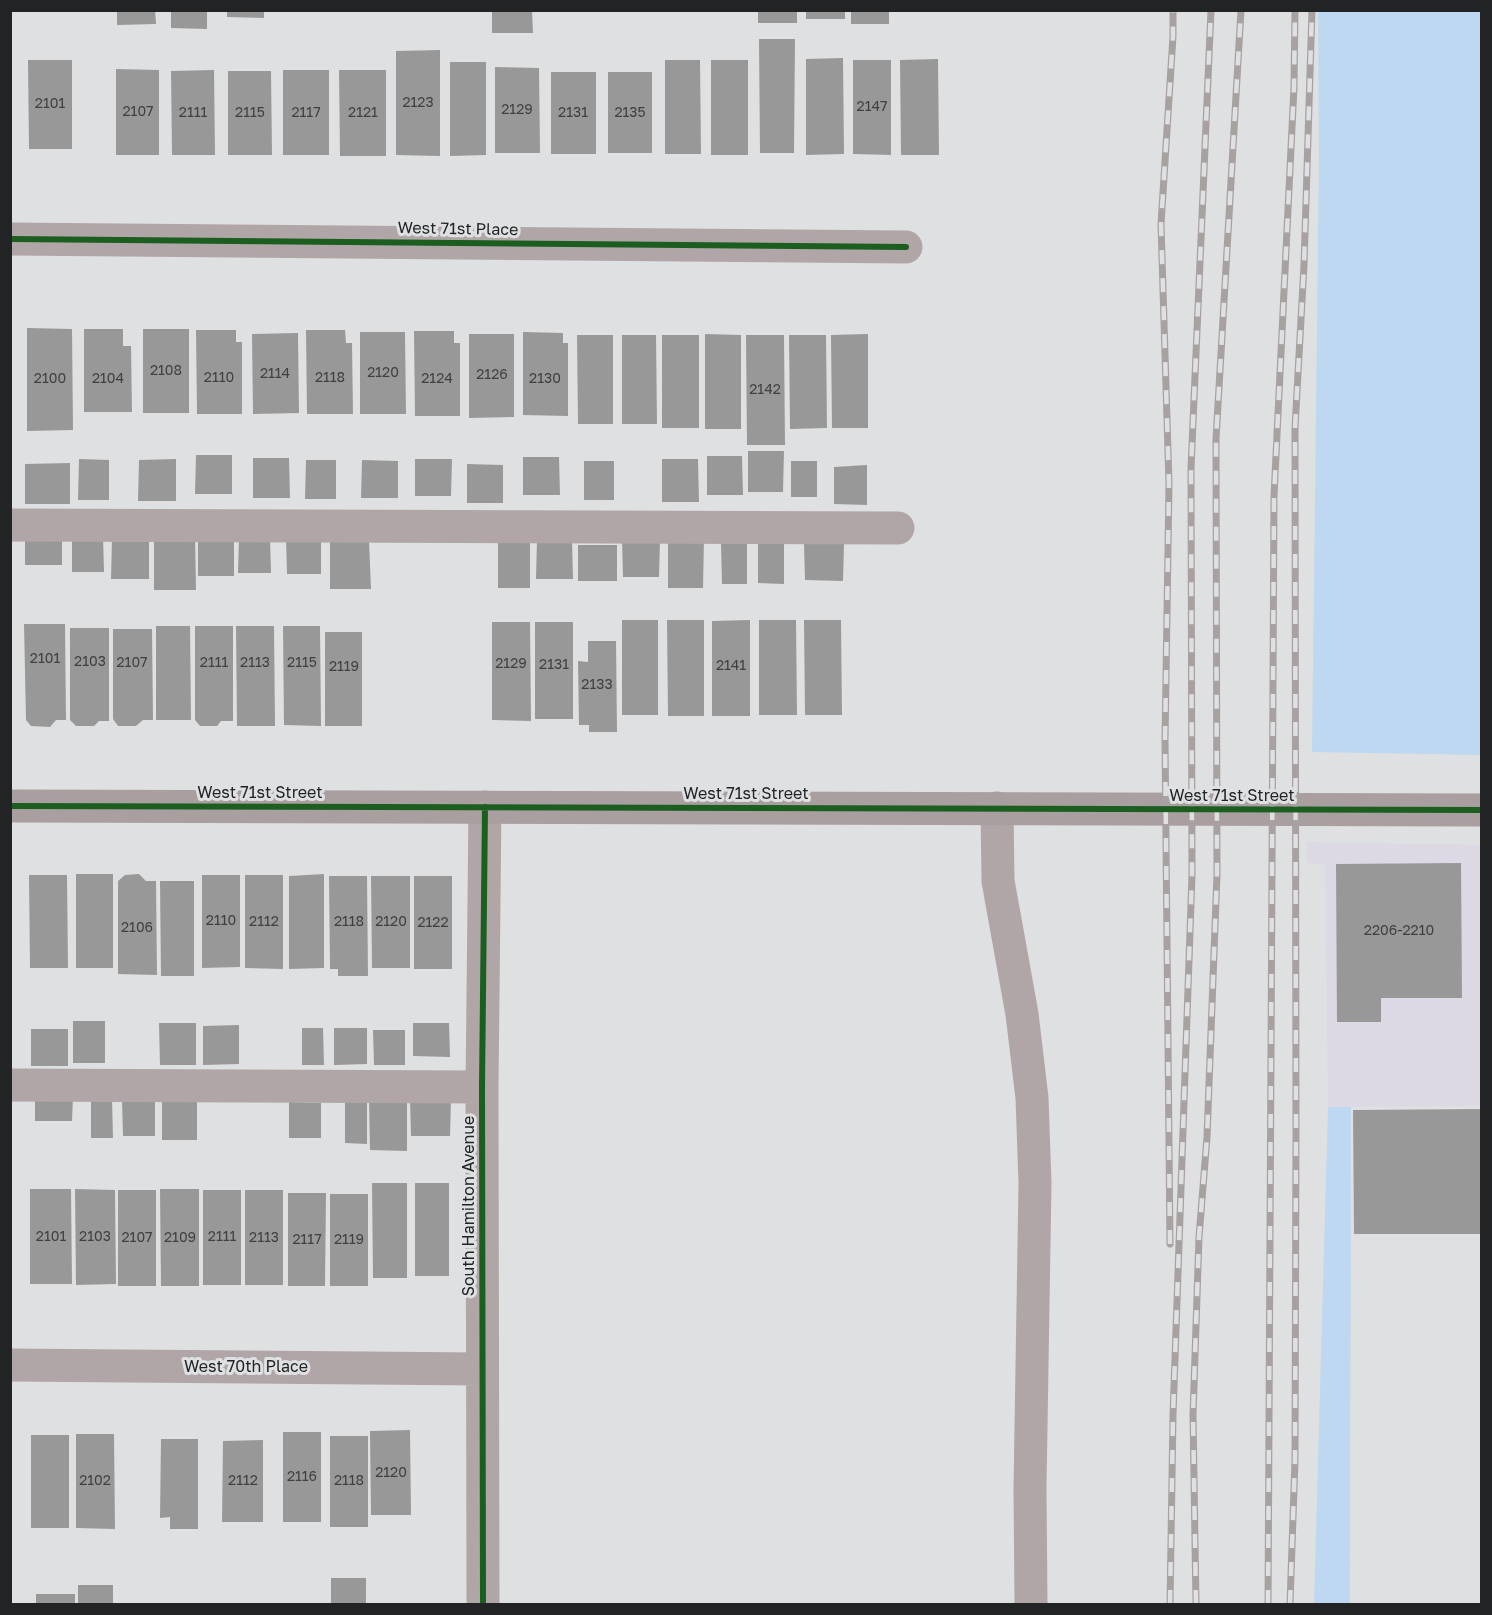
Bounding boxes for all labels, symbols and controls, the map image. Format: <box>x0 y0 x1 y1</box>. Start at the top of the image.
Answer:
house number: 2123 <box>402 95 434 111</box>
house number: 2101 <box>35 96 65 112</box>
house number: 2147 <box>857 99 887 115</box>
house number: 2129 <box>501 102 533 118</box>
house number: 2107 <box>122 104 154 120</box>
house number: 2111 <box>179 105 207 121</box>
house number: 2115 <box>235 105 265 121</box>
house number: 2117 <box>291 105 321 121</box>
house number: 2121 <box>348 105 378 121</box>
house number: 2131 <box>558 105 588 121</box>
house number: 2135 <box>614 105 646 121</box>
street label: West 71st Place <box>398 218 518 240</box>
house number: 2108 <box>150 363 182 379</box>
house number: 2120 <box>367 365 399 381</box>
house number: 2114 <box>260 366 290 382</box>
house number: 2126 <box>476 367 508 383</box>
house number: 2110 <box>204 370 234 386</box>
house number: 2118 <box>315 370 345 386</box>
house number: 2100 <box>34 371 66 387</box>
house number: 2104 <box>92 371 124 387</box>
house number: 2124 <box>421 371 453 387</box>
house number: 2130 <box>529 371 561 387</box>
house number: 2142 <box>749 382 781 398</box>
house number: 2101 <box>30 651 60 667</box>
house number: 2103 <box>74 654 106 670</box>
house number: 2107 <box>116 655 148 671</box>
house number: 2111 <box>200 655 228 671</box>
house number: 2113 <box>240 655 270 671</box>
house number: 2115 <box>287 655 317 671</box>
house number: 2129 <box>495 656 527 672</box>
house number: 2131 <box>539 657 569 673</box>
house number: 2141 <box>716 658 746 674</box>
house number: 2119 <box>329 659 359 675</box>
house number: 2133 <box>581 677 613 693</box>
street label: West 71st Street <box>197 783 323 803</box>
street label: West 71st Street <box>683 784 809 804</box>
street label: West 71st Street <box>1169 786 1295 806</box>
house number: 2110 <box>206 913 236 929</box>
house number: 2112 <box>249 914 279 930</box>
house number: 2118 <box>334 914 364 930</box>
house number: 2120 <box>375 914 407 930</box>
house number: 2122 <box>417 915 449 931</box>
house number: 2106 <box>121 920 153 936</box>
house number: 2206-2210 <box>1364 923 1434 939</box>
street label: South Hamilton Avenue <box>459 1116 479 1296</box>
house number: 2101 <box>36 1229 66 1245</box>
house number: 2103 <box>79 1229 111 1245</box>
house number: 2111 <box>208 1229 236 1245</box>
house number: 2107 <box>121 1230 153 1246</box>
house number: 2109 <box>164 1230 196 1246</box>
house number: 2113 <box>249 1230 279 1246</box>
house number: 2117 <box>292 1232 322 1248</box>
house number: 2119 <box>334 1232 364 1248</box>
street label: West 70th Place <box>184 1357 308 1377</box>
house number: 2120 <box>375 1465 407 1481</box>
house number: 2116 <box>287 1469 317 1485</box>
house number: 2102 <box>79 1473 111 1489</box>
house number: 2112 <box>228 1473 258 1489</box>
house number: 2118 <box>334 1473 364 1489</box>

